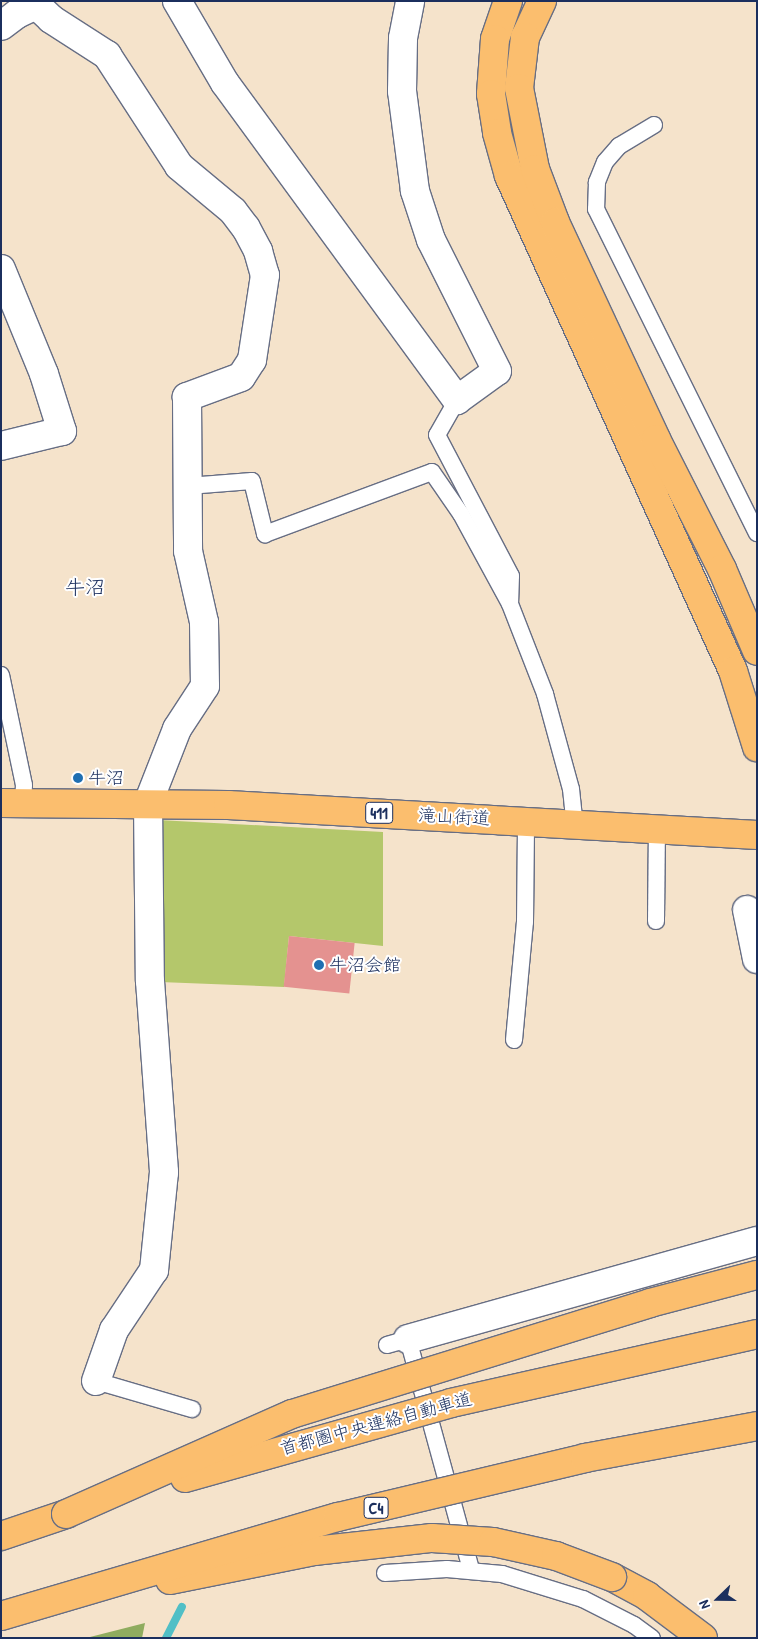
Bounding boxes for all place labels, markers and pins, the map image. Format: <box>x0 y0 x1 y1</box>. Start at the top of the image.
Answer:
place label: 牛沼 <box>88 767 124 789</box>
marker: 牛沼 <box>72 772 84 784</box>
place label: 牛沼会館 <box>329 954 401 976</box>
marker: 牛沼会館 <box>313 959 325 971</box>

